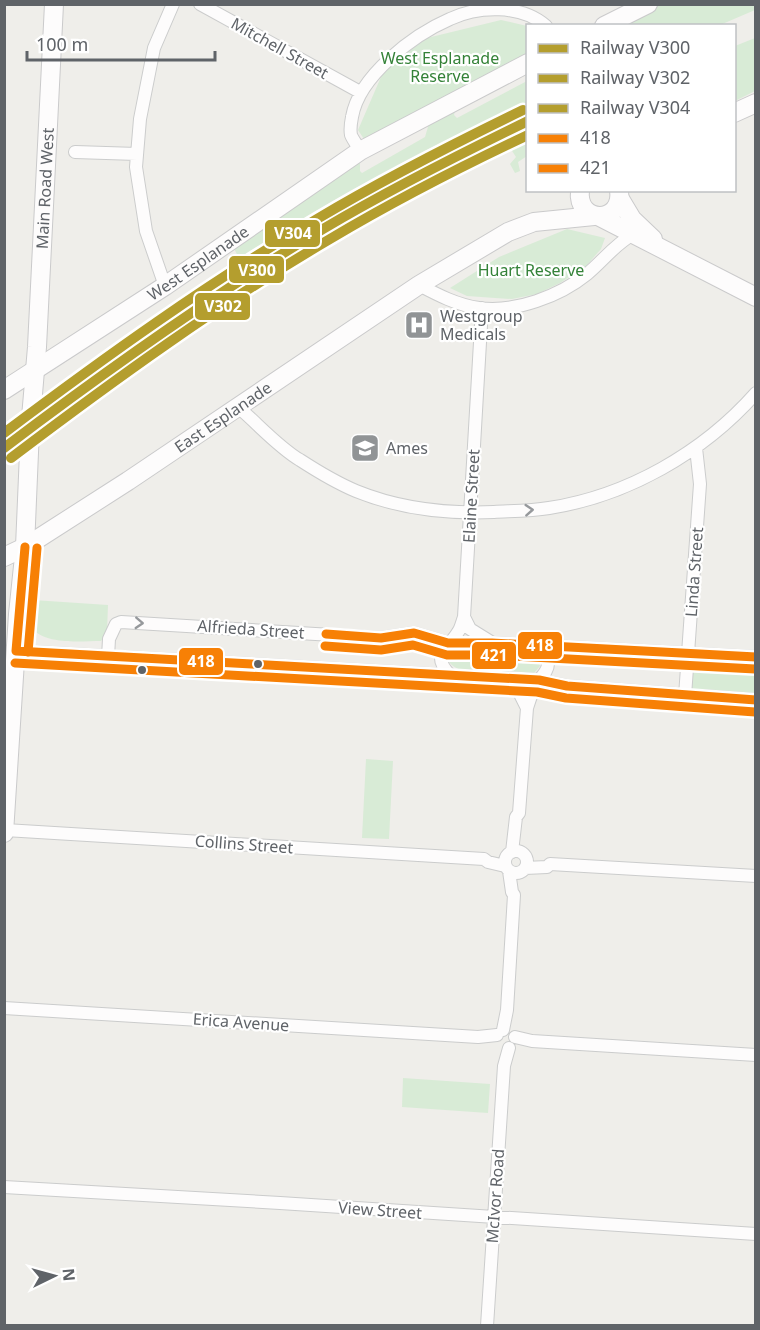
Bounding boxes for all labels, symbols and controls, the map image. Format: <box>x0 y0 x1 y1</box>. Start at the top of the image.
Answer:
street label: Mitchell Street <box>227 12 333 84</box>
scale bar <box>27 24 214 62</box>
legend <box>526 24 736 192</box>
text: 100 m <box>36 32 88 56</box>
text: Railway V300 <box>580 35 690 59</box>
park label: West Esplanade Reserve <box>381 47 499 87</box>
text: Railway V302 <box>580 65 690 89</box>
text: Railway V304 <box>580 95 690 119</box>
text: 418 <box>580 125 611 149</box>
street label: Main Road West <box>31 127 59 250</box>
text: 421 <box>580 155 611 179</box>
line badge: V304 <box>264 219 321 248</box>
street label: West Esplanade <box>143 220 253 306</box>
text: V304 <box>274 222 312 244</box>
line badge: V300 <box>228 255 285 284</box>
text: V300 <box>238 259 276 281</box>
park label: Huart Reserve <box>478 259 584 281</box>
line badge: V302 <box>194 292 251 321</box>
text: V302 <box>204 295 242 317</box>
place label: Westgroup Medicals <box>440 305 523 345</box>
hospital icon: Westgroup Medicals <box>403 309 435 341</box>
street label: East Esplanade <box>170 376 276 458</box>
school or university icon: Ames <box>349 432 381 464</box>
place label: Ames <box>386 437 428 459</box>
street label: Elaine Street <box>458 448 484 543</box>
one-way arrow <box>524 504 533 517</box>
street label: Linda Street <box>680 526 708 618</box>
street label: Alfrieda Street <box>197 614 305 644</box>
one-way arrow <box>134 616 143 629</box>
line badge: 418 <box>517 631 563 660</box>
text: 418 <box>526 634 554 656</box>
line badge: 421 <box>471 641 517 670</box>
text: 421 <box>480 644 508 666</box>
line badge: 418 <box>178 647 224 676</box>
text: 418 <box>187 650 215 672</box>
unlabelled marker <box>252 658 264 670</box>
unlabelled marker <box>136 664 148 676</box>
street label: Collins Street <box>194 830 294 858</box>
street label: Erica Avenue <box>192 1008 290 1036</box>
street label: McIvor Road <box>481 1148 509 1244</box>
street label: View Street <box>337 1196 423 1224</box>
north arrow <box>24 1246 84 1306</box>
text: N <box>57 1267 80 1282</box>

